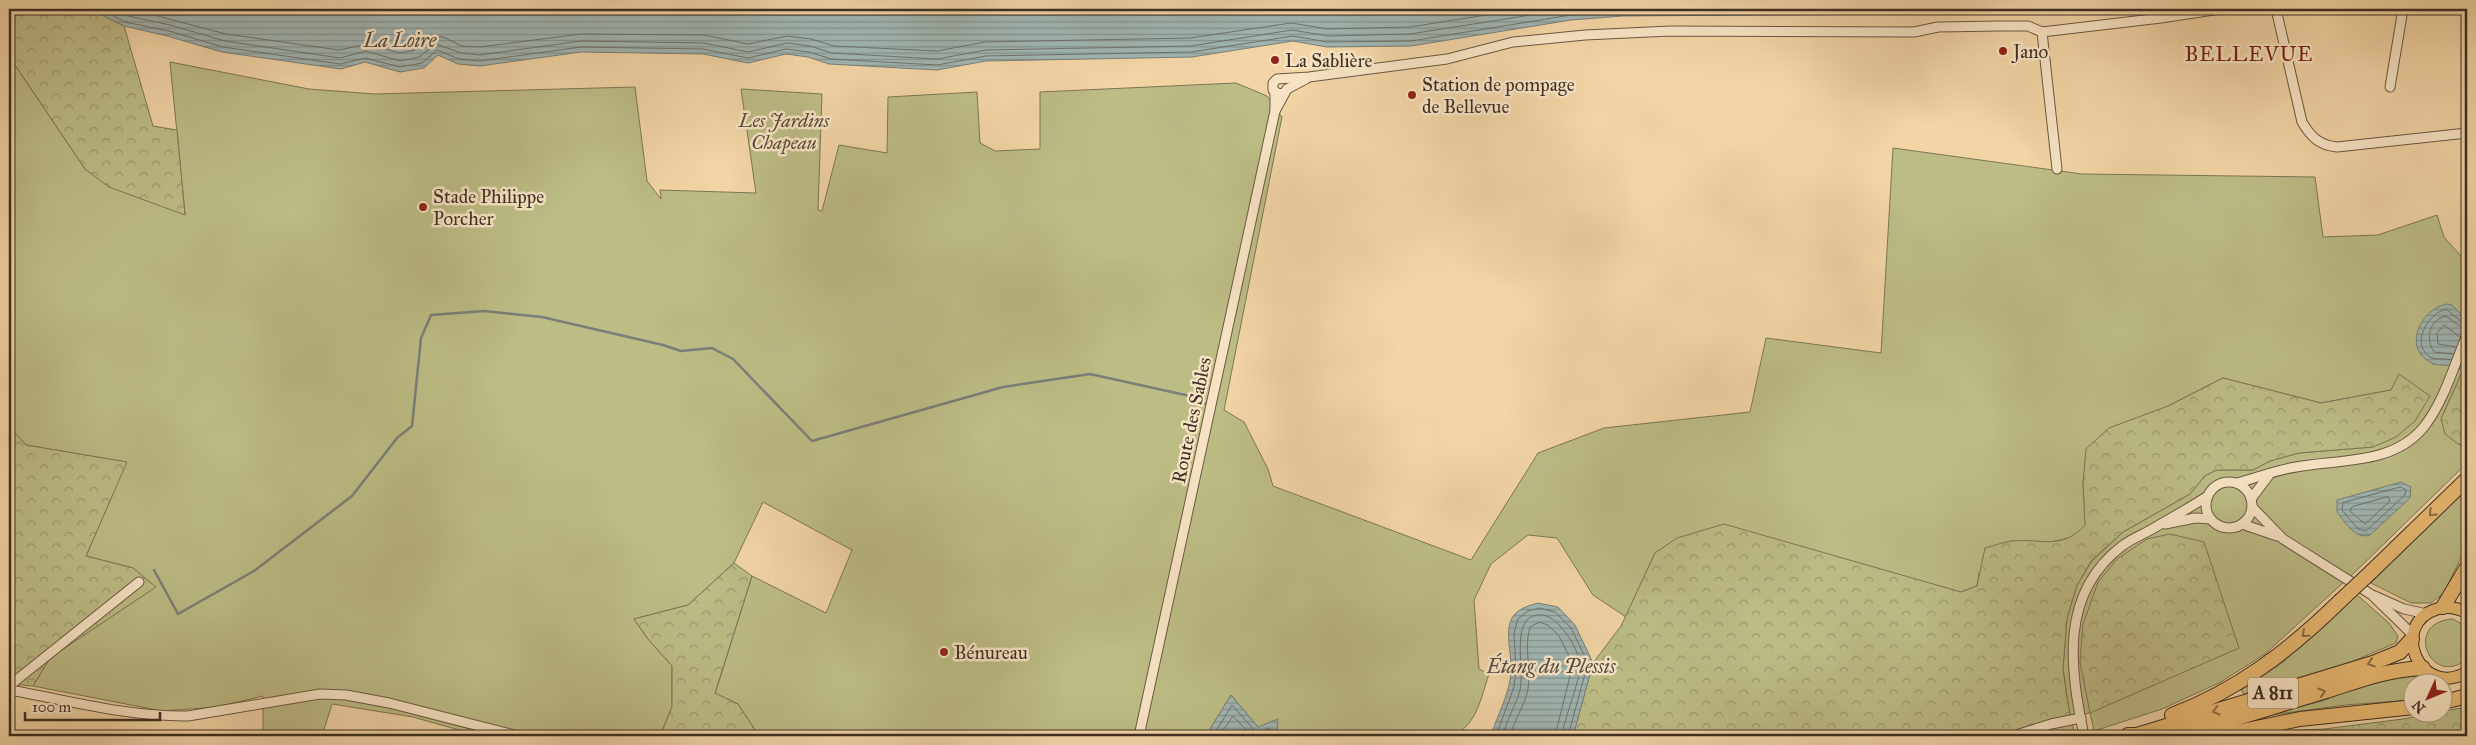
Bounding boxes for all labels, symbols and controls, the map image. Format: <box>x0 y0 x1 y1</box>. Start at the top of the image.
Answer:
water label: La Loire <box>363 28 437 52</box>
place label: Jano <box>2011 40 2049 64</box>
district label: BELLEVUE <box>2185 41 2313 67</box>
marker: Jano <box>1997 45 2009 57</box>
place label: La Sablière <box>1285 49 1372 72</box>
marker: La Sablière <box>1269 54 1281 66</box>
place label: Station de pompage de Bellevue <box>1422 73 1575 118</box>
marker: Station de pompage de Bellevue <box>1406 89 1418 101</box>
park label: Les Jardins Chapeau <box>738 109 830 155</box>
place label: Stade Philippe Porcher <box>433 185 544 230</box>
marker: Stade Philippe Porcher <box>417 201 429 213</box>
street label: Route des Sables <box>1167 355 1216 485</box>
one-way arrow <box>2429 507 2438 516</box>
one-way arrow <box>2302 629 2311 638</box>
place label: Bénureau <box>954 641 1028 664</box>
marker: Bénureau <box>938 646 950 658</box>
water label: Étang du Plessis <box>1486 652 1617 678</box>
one-way arrow <box>2368 657 2376 667</box>
north arrow <box>2404 672 2454 722</box>
road number: A 811 <box>2248 678 2298 708</box>
one-way arrow <box>2318 688 2326 698</box>
scale bar <box>25 690 160 722</box>
text: N <box>2409 696 2429 717</box>
text: 100 m <box>32 698 72 716</box>
one-way arrow <box>2212 705 2221 715</box>

